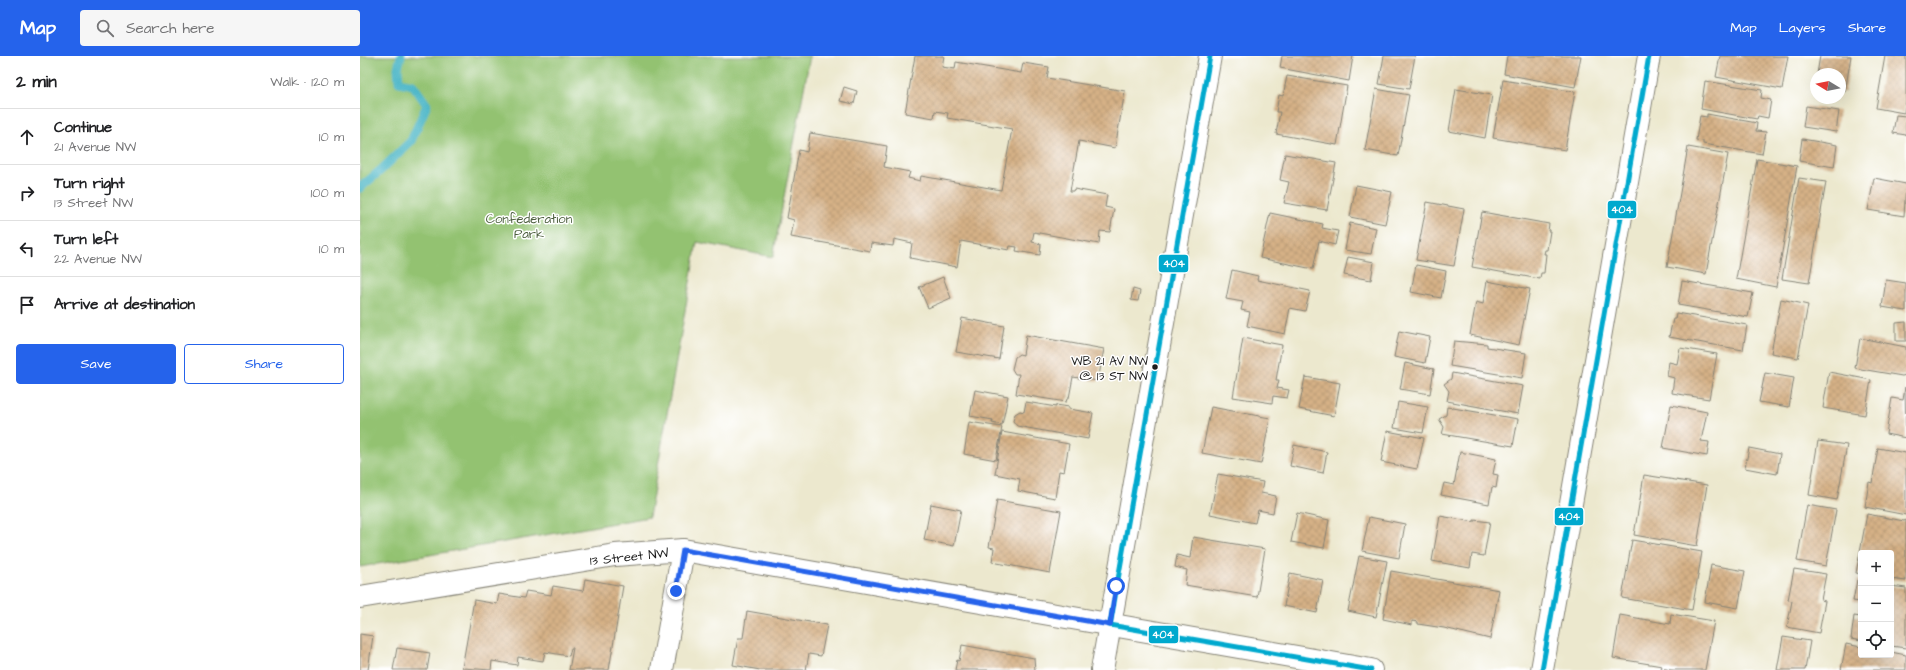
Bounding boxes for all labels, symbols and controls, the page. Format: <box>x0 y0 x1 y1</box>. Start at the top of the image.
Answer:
search box <box>80 10 360 46</box>
text: Map <box>20 15 56 42</box>
icon: search <box>94 17 116 39</box>
text: Search here <box>126 18 215 39</box>
text: Map <box>1730 18 1757 38</box>
text: Layers <box>1779 18 1826 38</box>
text: Share <box>1848 18 1886 38</box>
north arrow <box>1810 68 1846 104</box>
text: 2 min <box>16 70 57 94</box>
text: Walk · 120 m <box>270 73 344 91</box>
text: Continue <box>54 117 112 138</box>
icon: ahead <box>16 126 38 148</box>
text: 10 m <box>319 128 344 146</box>
text: 21 Avenue NW <box>54 138 136 156</box>
text: Turn right <box>54 173 125 194</box>
icon: right <box>16 182 38 204</box>
text: 100 m <box>311 184 344 202</box>
text: 13 Street NW <box>54 194 133 212</box>
line badge: 404 <box>1607 200 1637 219</box>
text: 404 <box>1611 202 1633 217</box>
park label: Confederation Park <box>486 210 573 243</box>
text: Turn left <box>54 229 118 250</box>
icon: left <box>16 238 38 260</box>
text: 10 m <box>319 240 344 258</box>
text: 22 Avenue NW <box>54 250 142 268</box>
line badge: 404 <box>1158 254 1189 273</box>
text: 404 <box>1163 256 1185 271</box>
icon: arrive <box>16 294 38 316</box>
text: Arrive at destination <box>54 294 195 315</box>
button: Save <box>16 344 176 384</box>
button: Share <box>184 344 344 384</box>
place label: WB 21 AV NW @ 13 ST NW <box>1071 353 1149 385</box>
marker: WB 21 AV NW @ 13 ST NW <box>1150 362 1160 372</box>
line badge: 404 <box>1554 507 1584 526</box>
text: 404 <box>1558 509 1580 524</box>
street label: 13 Street NW <box>589 544 670 570</box>
map controls <box>1858 550 1894 658</box>
button: + <box>1858 550 1894 586</box>
route start <box>1107 577 1125 595</box>
route end <box>667 582 685 600</box>
button: − <box>1858 586 1894 622</box>
button: locate <box>1858 622 1894 658</box>
line badge: 404 <box>1148 625 1179 644</box>
text: 404 <box>1152 627 1174 642</box>

